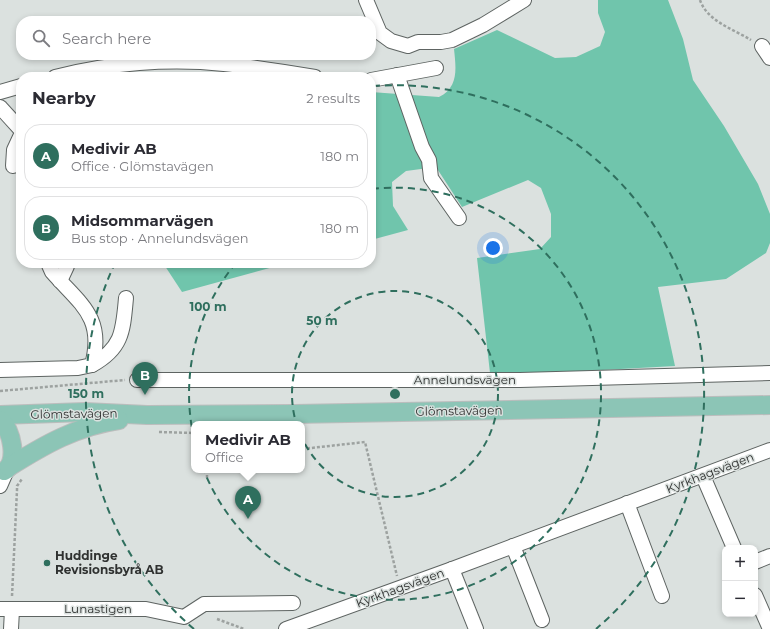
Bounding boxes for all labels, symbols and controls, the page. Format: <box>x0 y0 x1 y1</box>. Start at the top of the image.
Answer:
search box <box>16 16 376 60</box>
icon: search <box>30 27 52 49</box>
text: Search here <box>62 29 151 48</box>
text: Nearby <box>32 88 96 108</box>
text: 2 results <box>306 90 360 106</box>
text: Medivir AB <box>71 139 157 158</box>
text: A <box>41 148 51 164</box>
text: 180 m <box>320 148 359 164</box>
text: Office · Glömstavägen <box>71 158 214 174</box>
text: Midsommarvägen <box>71 211 214 230</box>
text: B <box>41 220 51 236</box>
text: 180 m <box>320 220 359 236</box>
text: Bus stop · Annelundsvägen <box>71 230 249 246</box>
your location <box>483 238 503 258</box>
text: 100 m <box>190 299 226 314</box>
text: 50 m <box>306 313 338 328</box>
pin: B <box>132 362 158 395</box>
street label: Annelundsvägen <box>414 372 516 387</box>
text: 150 m <box>68 386 104 401</box>
centre of rings <box>388 387 402 401</box>
street label: Glömstavägen <box>415 402 503 419</box>
street label: Glömstavägen <box>30 405 118 422</box>
popup <box>191 421 305 473</box>
text: Medivir AB <box>205 430 291 449</box>
text: Office <box>205 449 243 465</box>
street label: Kyrkhagsvägen <box>664 449 756 496</box>
pin: A <box>235 486 261 519</box>
map controls <box>722 545 758 617</box>
button: + <box>722 545 758 581</box>
place label: Huddinge Revisionsbyrå AB <box>55 548 164 577</box>
marker: Huddinge Revisionsbyrå AB <box>42 558 52 568</box>
street label: Kyrkhagsvägen <box>354 565 446 610</box>
button: − <box>722 581 758 617</box>
street label: Lunastigen <box>64 601 132 616</box>

